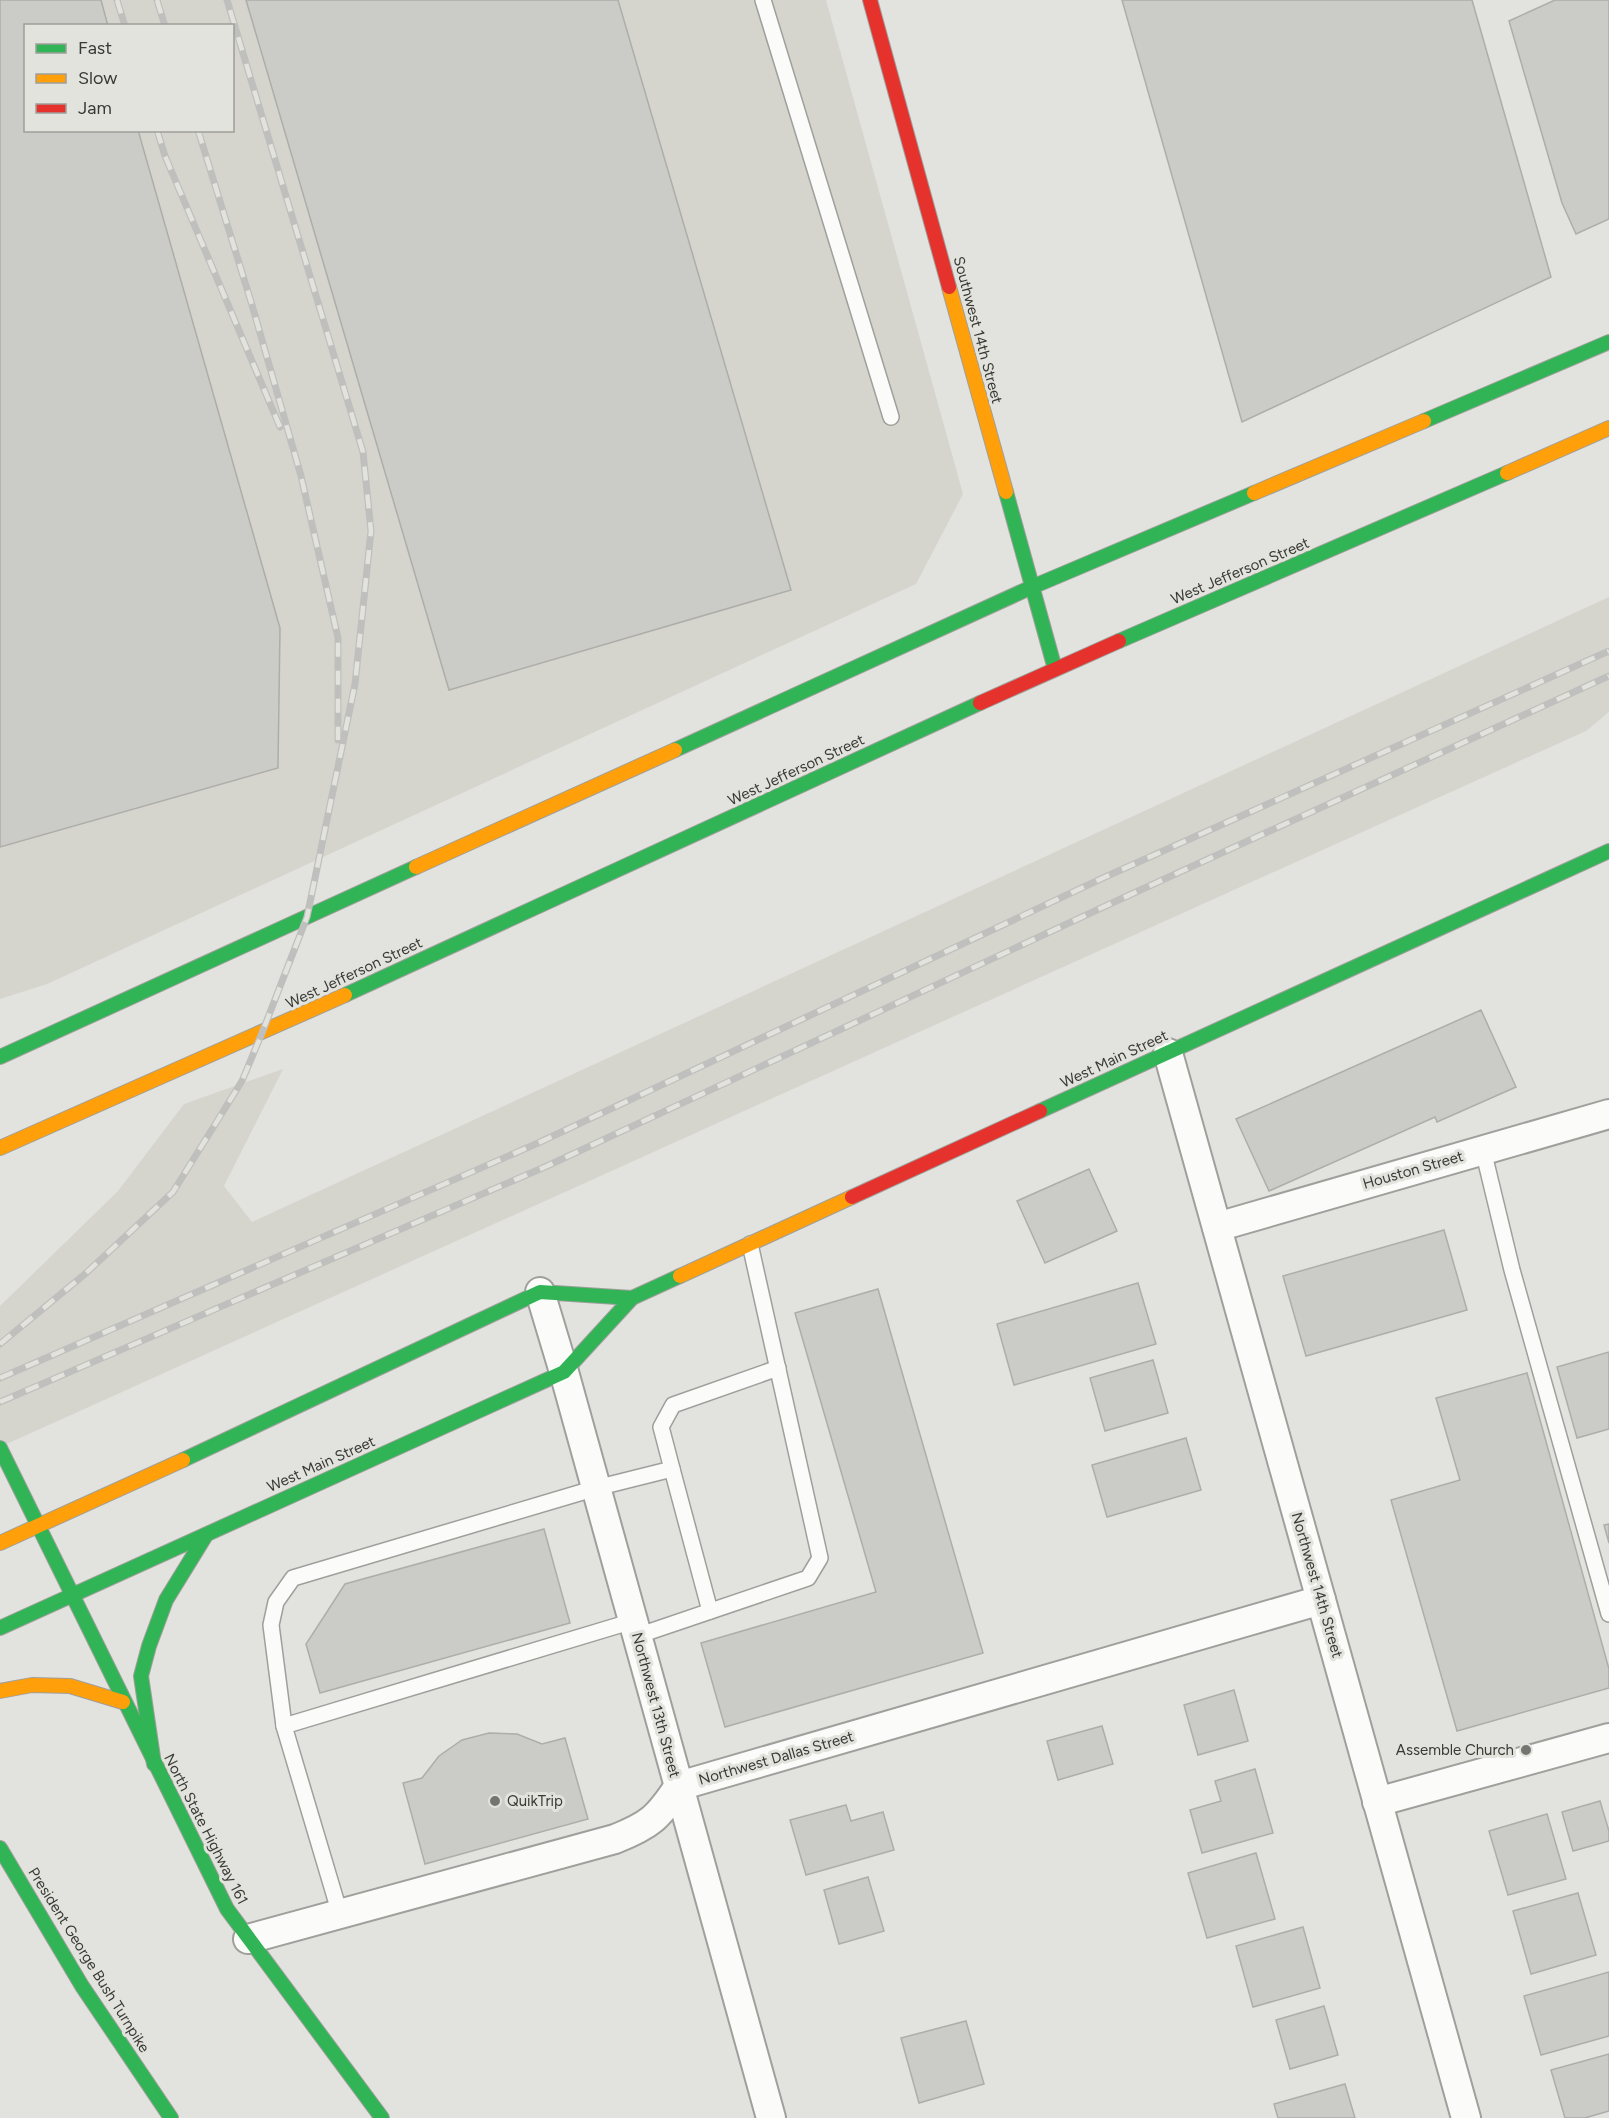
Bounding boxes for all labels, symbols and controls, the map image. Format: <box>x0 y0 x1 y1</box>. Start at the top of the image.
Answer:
legend <box>24 24 234 132</box>
text: Fast <box>78 37 112 59</box>
text: Slow <box>78 67 117 89</box>
text: Jam <box>78 97 112 119</box>
street label: Southwest 14th Street <box>950 254 1006 406</box>
street label: West Jefferson Street <box>1168 534 1312 608</box>
street label: West Jefferson Street <box>725 730 867 809</box>
street label: West Jefferson Street <box>283 933 425 1012</box>
street label: West Main Street <box>1058 1026 1171 1092</box>
street label: Houston Street <box>1361 1147 1466 1193</box>
street label: West Main Street <box>264 1432 378 1496</box>
street label: Northwest 14th Street <box>1288 1510 1347 1660</box>
street label: Northwest 13th Street <box>628 1630 684 1780</box>
street label: Northwest Dallas Street <box>696 1727 856 1789</box>
place label: Assemble Church <box>1396 1741 1514 1759</box>
marker: Assemble Church <box>1519 1743 1533 1757</box>
street label: North State Highway 161 <box>160 1751 252 1907</box>
place label: QuikTrip <box>507 1792 563 1810</box>
marker: QuikTrip <box>488 1794 502 1808</box>
street label: President George Bush Turnpike <box>24 1864 154 2056</box>

